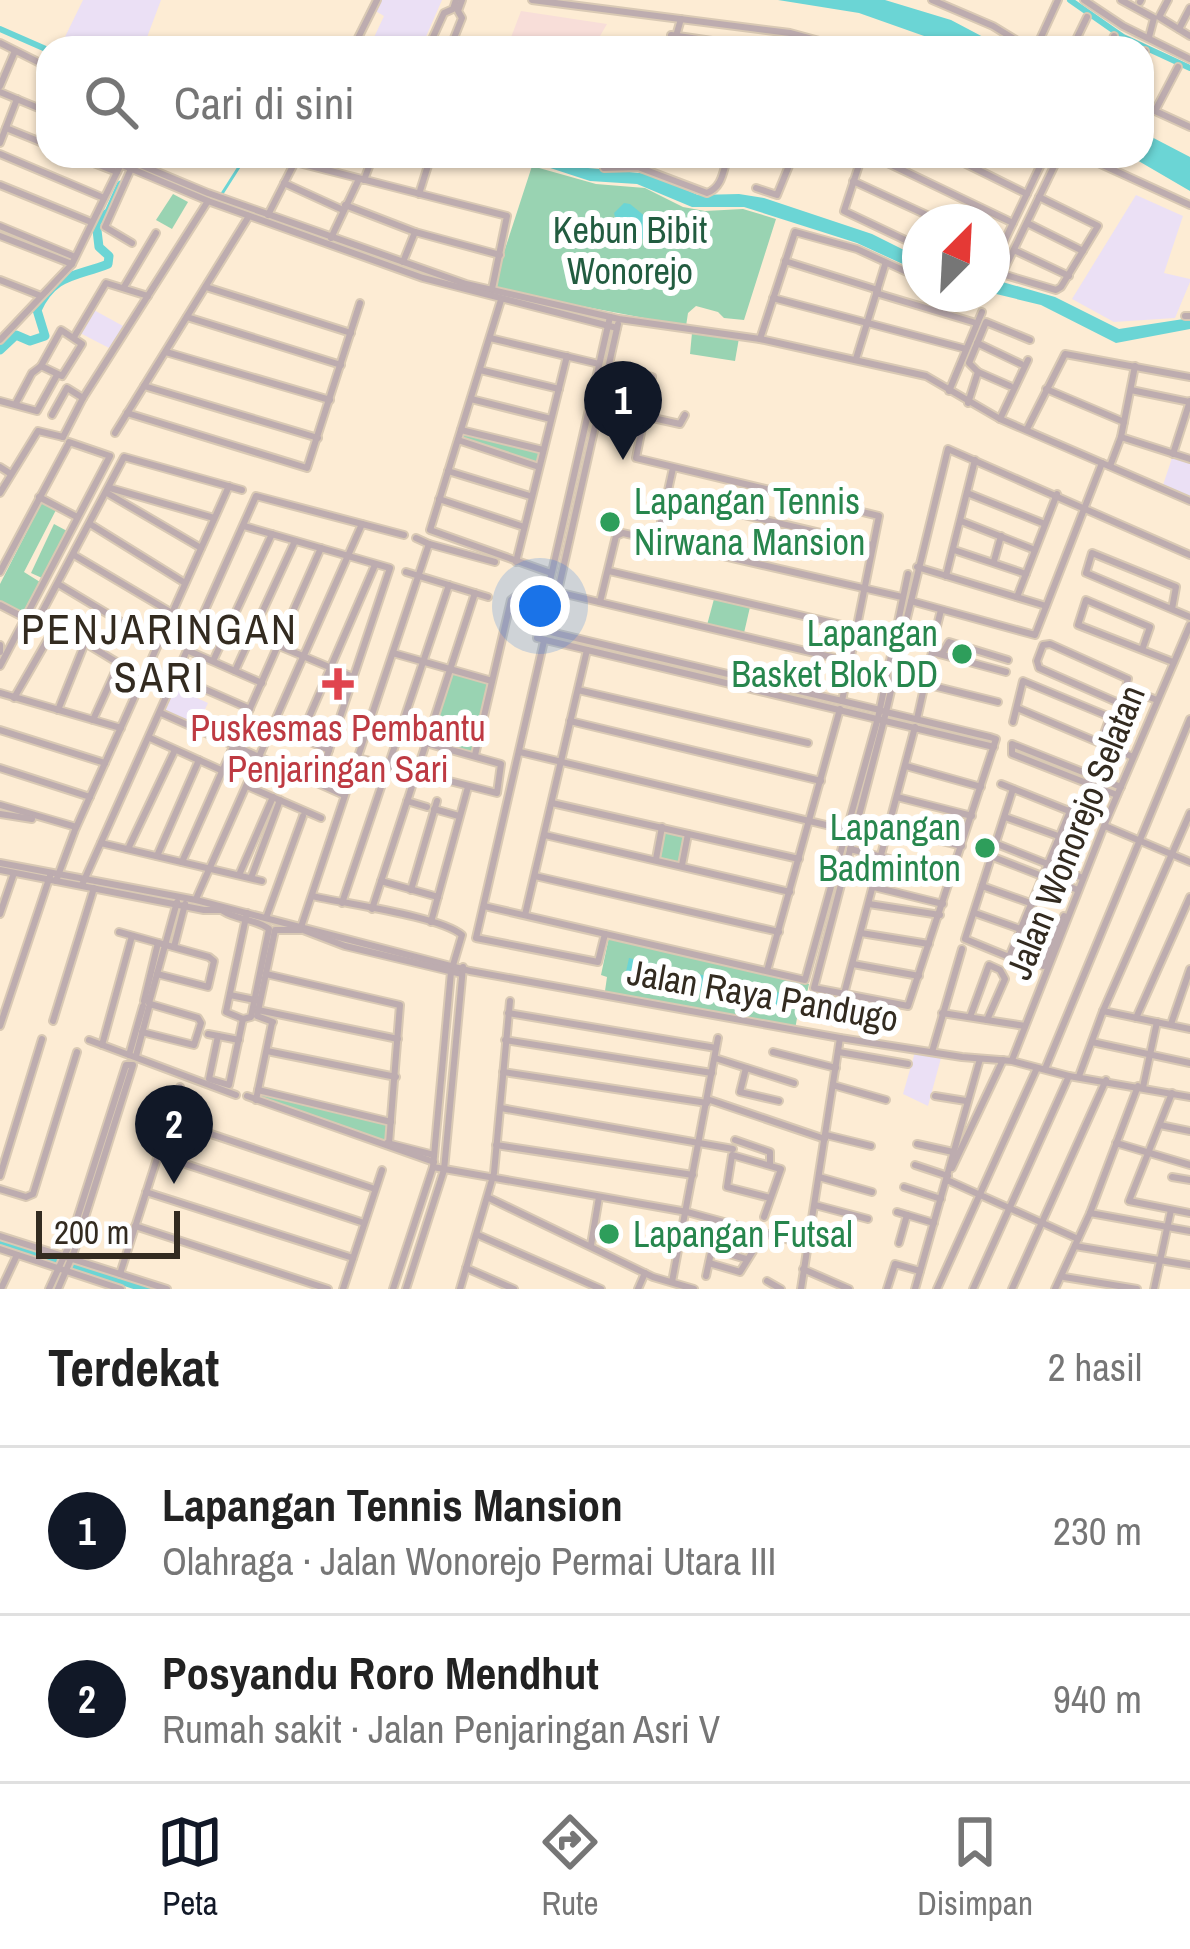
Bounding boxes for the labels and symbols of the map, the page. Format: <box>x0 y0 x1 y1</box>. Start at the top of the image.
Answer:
north arrow <box>902 204 1010 312</box>
park label: Kebun Bibit Wonorejo <box>553 206 707 295</box>
pin: 1 <box>584 361 662 460</box>
place label: Lapangan Tennis Nirwana Mansion <box>634 477 865 566</box>
marker: Lapangan Tennis Nirwana Mansion <box>597 509 623 535</box>
your location <box>510 576 570 636</box>
district label: PENJARINGAN SARI <box>21 601 299 705</box>
place label: Lapangan Basket Blok DD <box>731 609 938 698</box>
marker: Lapangan Basket Blok DD <box>949 641 975 667</box>
marker: Puskesmas Pembantu Penjaringan Sari <box>322 668 354 700</box>
street label: Jalan Wonorejo Selatan <box>994 678 1156 986</box>
place label: Puskesmas Pembantu Penjaringan Sari <box>190 704 486 793</box>
place label: Lapangan Badminton <box>818 803 961 892</box>
marker: Lapangan Badminton <box>972 835 998 861</box>
street label: Jalan Raya Pandugo <box>624 948 902 1042</box>
pin: 2 <box>135 1085 213 1184</box>
scale bar <box>36 1205 180 1258</box>
place label: Lapangan Futsal <box>633 1210 853 1258</box>
marker: Lapangan Futsal <box>596 1221 622 1247</box>

